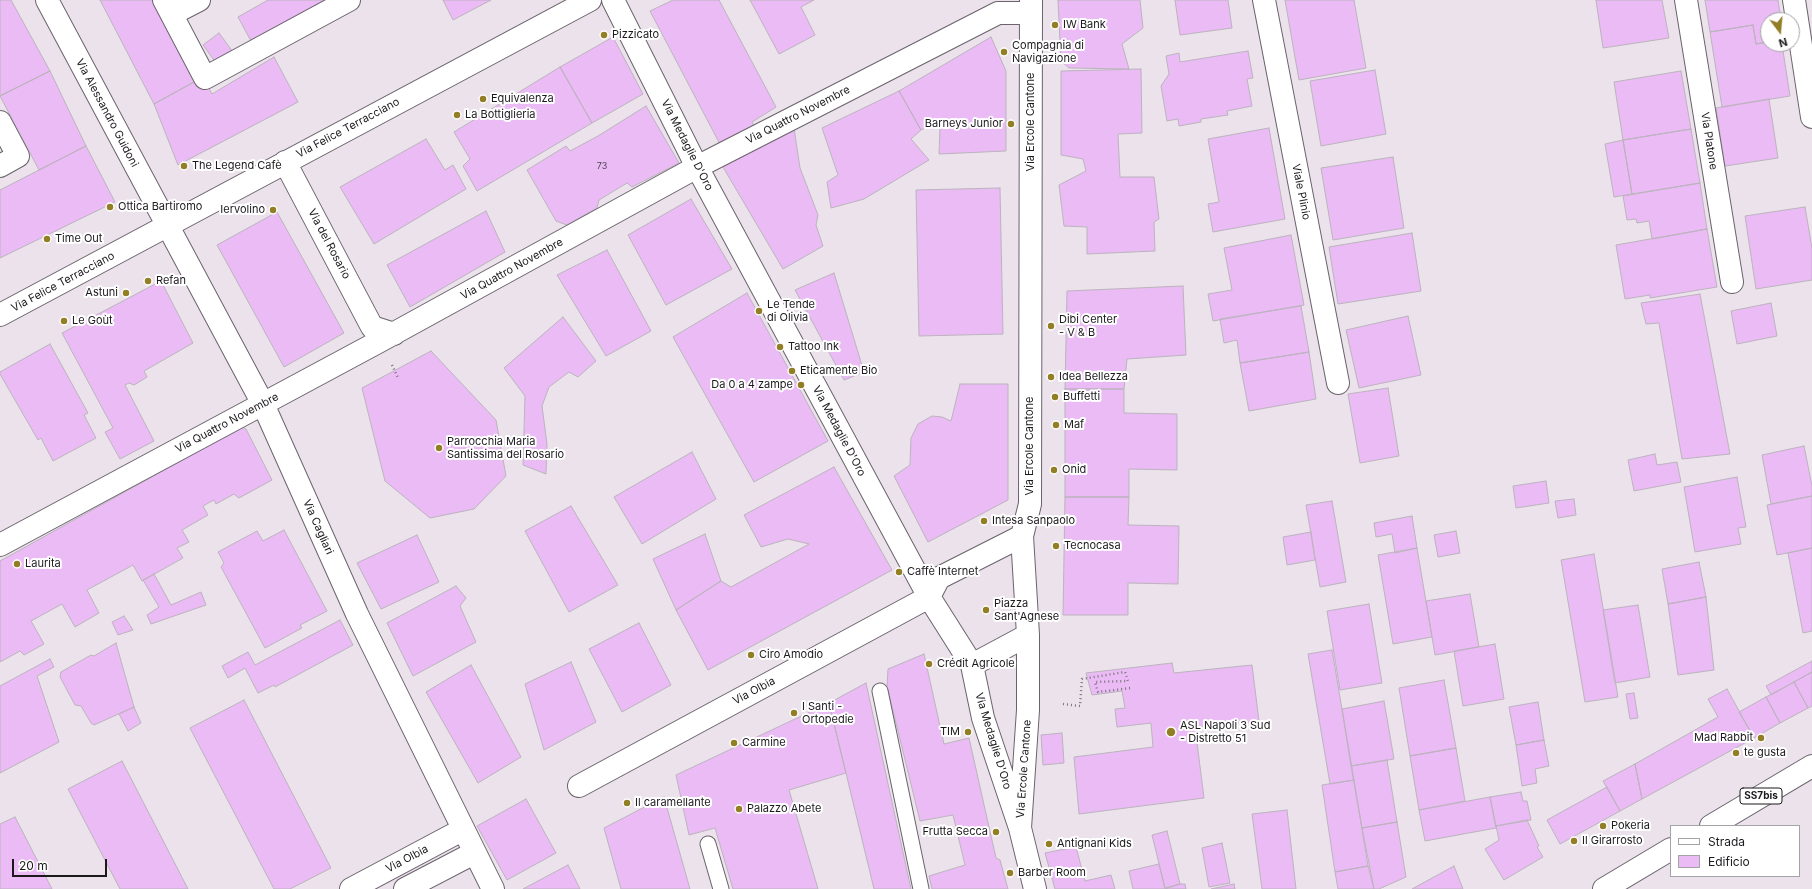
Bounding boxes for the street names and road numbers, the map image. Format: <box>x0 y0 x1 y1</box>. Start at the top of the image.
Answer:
street label: Via Alessandro Guidoni <box>73 57 141 169</box>
street label: Via Ercole Cantone <box>1024 73 1038 171</box>
street label: Via Quattro Novembre <box>744 83 852 147</box>
street label: Via Felice Terracciano <box>294 95 402 161</box>
street label: Via Medaglie D'Oro <box>658 97 716 193</box>
street label: Via Platone <box>1698 111 1720 171</box>
street label: Viale Plinio <box>1289 163 1313 221</box>
street label: Via del Rosario <box>305 207 353 281</box>
street label: Via Quattro Novembre <box>459 235 565 303</box>
street label: Via Felice Terracciano <box>9 249 117 315</box>
street label: Via Medaglie D'Oro <box>810 384 868 478</box>
street label: Via Quattro Novembre <box>173 390 281 456</box>
street label: Via Ercole Cantone <box>1023 397 1037 495</box>
street label: Via Cagliari <box>300 497 336 557</box>
street label: Via Olbia <box>731 674 777 708</box>
street label: Via Medaglie D'Oro <box>972 691 1014 791</box>
street label: Via Ercole Cantone <box>1014 719 1034 819</box>
road number: SS7bis <box>1740 788 1782 804</box>
street label: Via Olbia <box>384 842 430 876</box>

